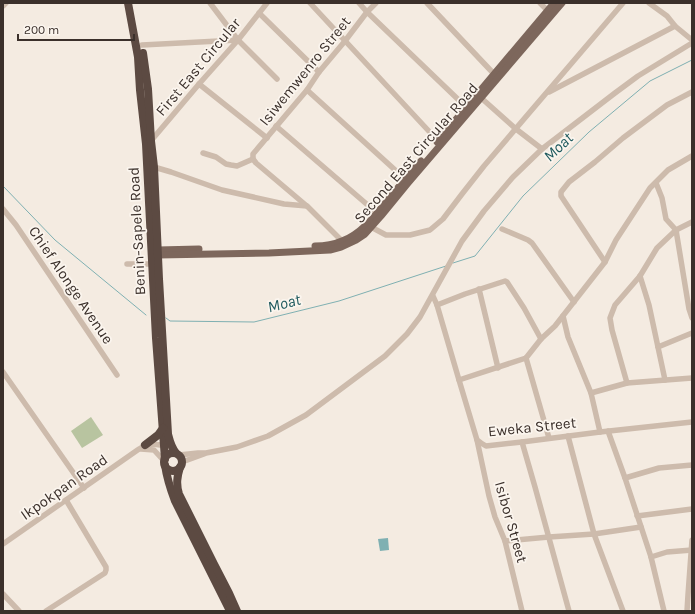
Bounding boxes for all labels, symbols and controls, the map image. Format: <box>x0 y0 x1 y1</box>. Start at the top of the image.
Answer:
street label: Isiwemwenro Street <box>255 13 355 129</box>
street label: First East Circular <box>152 14 245 120</box>
scale bar <box>18 16 134 42</box>
text: 200 m <box>24 23 59 37</box>
street label: Second East Circular Road <box>350 79 482 227</box>
water label: Moat <box>539 128 577 165</box>
street label: Benin-Sapele Road <box>125 166 149 296</box>
street label: Chief Alonge Avenue <box>25 223 117 347</box>
water label: Moat <box>265 290 303 316</box>
street label: Eweka Street <box>487 413 577 441</box>
street label: Ikpokpan Road <box>17 450 111 524</box>
street label: Isibor Street <box>491 479 531 565</box>

